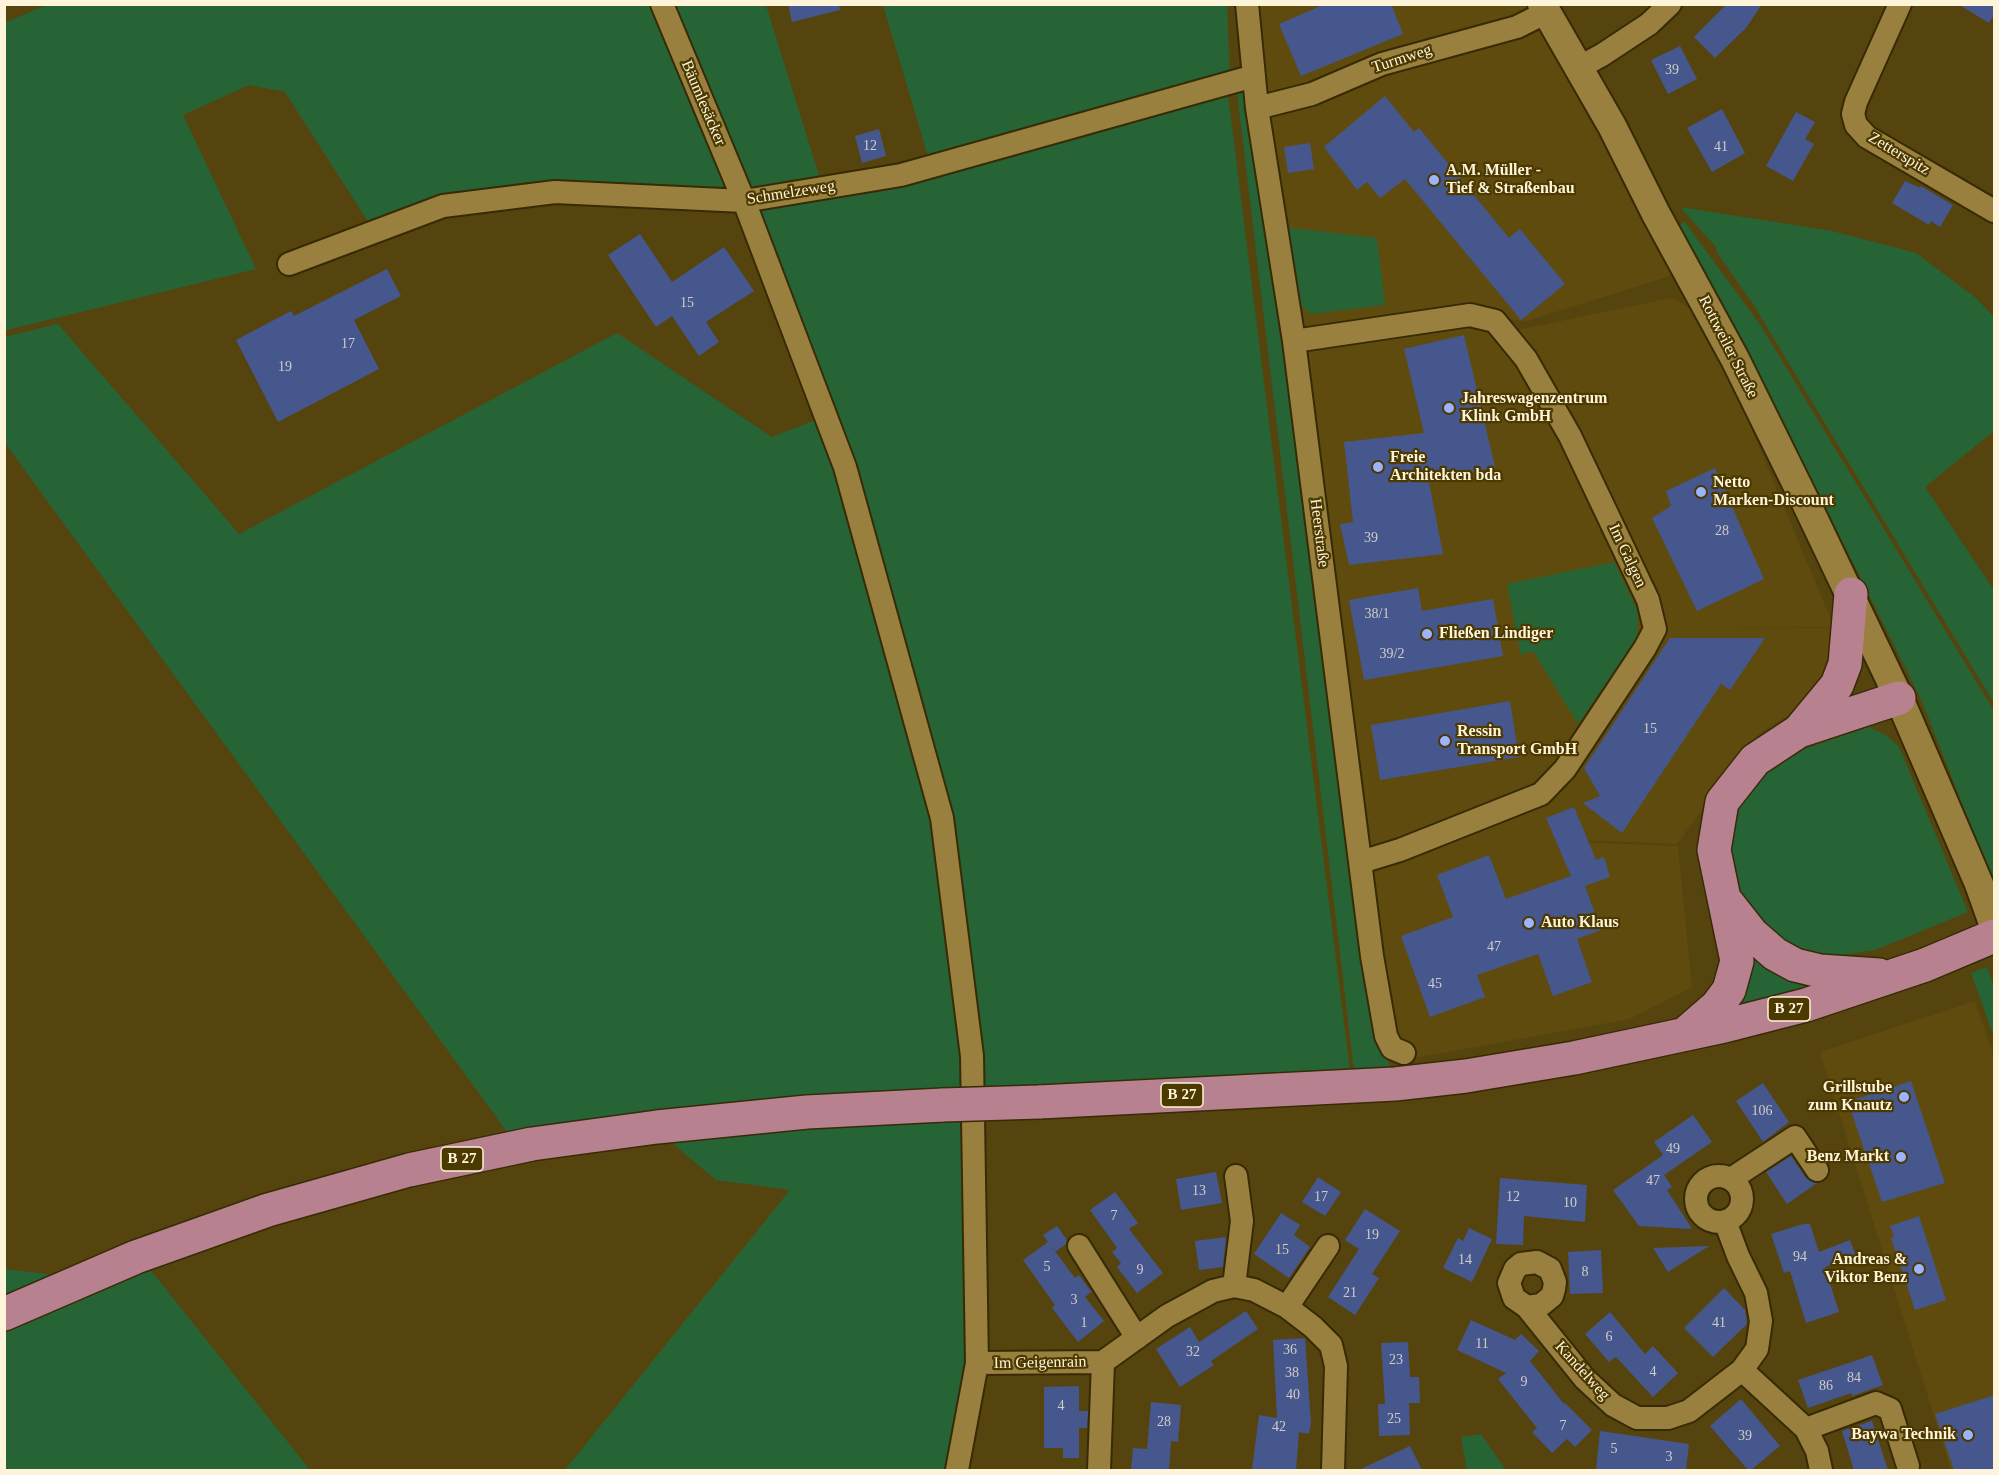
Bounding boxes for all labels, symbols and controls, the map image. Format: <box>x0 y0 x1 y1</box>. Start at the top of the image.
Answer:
street label: Turmweg <box>1370 40 1434 78</box>
street label: Bäumlesäcker <box>676 58 730 148</box>
house number: 39 <box>1665 62 1679 78</box>
street label: Zetterspitz <box>1865 128 1933 180</box>
house number: 12 <box>863 138 877 154</box>
house number: 41 <box>1714 139 1728 155</box>
place label: A.M. Müller - Tief & Straßenbau <box>1446 161 1575 199</box>
marker: A.M. Müller - Tief & Straßenbau <box>1427 173 1441 187</box>
street label: Schmelzeweg <box>746 177 836 209</box>
street label: Rottweiler Straße <box>1694 293 1762 401</box>
house number: 15 <box>680 295 694 311</box>
house number: 17 <box>341 336 355 352</box>
house number: 19 <box>278 359 292 375</box>
place label: Jahreswagenzentrum Klink GmbH <box>1461 389 1607 427</box>
marker: Jahreswagenzentrum Klink GmbH <box>1442 401 1456 415</box>
place label: Freie Architekten bda <box>1390 448 1501 486</box>
marker: Freie Architekten bda <box>1371 460 1385 474</box>
place label: Netto Marken-Discount <box>1713 473 1834 511</box>
marker: Netto Marken-Discount <box>1694 485 1708 499</box>
street label: Heerstraße <box>1305 497 1333 569</box>
street label: Im Galgen <box>1604 521 1650 591</box>
house number: 28 <box>1715 523 1729 539</box>
house number: 39 <box>1364 530 1378 546</box>
house number: 38/1 <box>1365 606 1389 622</box>
place label: Fließen Lindiger <box>1439 624 1553 644</box>
marker: Fließen Lindiger <box>1420 627 1434 641</box>
house number: 39/2 <box>1380 646 1404 662</box>
house number: 15 <box>1643 721 1657 737</box>
place label: Ressin Transport GmbH <box>1457 722 1577 760</box>
marker: Ressin Transport GmbH <box>1438 734 1452 748</box>
place label: Auto Klaus <box>1541 913 1619 933</box>
marker: Auto Klaus <box>1522 916 1536 930</box>
house number: 47 <box>1487 939 1501 955</box>
house number: 45 <box>1428 976 1442 992</box>
road number: B 27 <box>1768 997 1810 1021</box>
place label: Grillstube zum Knautz <box>1808 1078 1892 1116</box>
road number: B 27 <box>1161 1083 1203 1107</box>
marker: Grillstube zum Knautz <box>1897 1090 1911 1104</box>
house number: 106 <box>1752 1103 1772 1119</box>
house number: 49 <box>1666 1141 1680 1157</box>
road number: B 27 <box>441 1147 483 1171</box>
place label: Benz Markt <box>1807 1147 1889 1167</box>
marker: Benz Markt <box>1894 1150 1908 1164</box>
house number: 47 <box>1646 1173 1660 1189</box>
house number: 13 <box>1192 1183 1206 1199</box>
house number: 17 <box>1314 1189 1328 1205</box>
house number: 12 <box>1506 1189 1520 1205</box>
house number: 10 <box>1563 1195 1577 1211</box>
house number: 7 <box>1110 1208 1118 1224</box>
house number: 19 <box>1365 1227 1379 1243</box>
house number: 15 <box>1275 1242 1289 1258</box>
house number: 94 <box>1793 1249 1807 1265</box>
place label: Andreas & Viktor Benz <box>1824 1250 1907 1288</box>
house number: 14 <box>1458 1252 1472 1268</box>
house number: 5 <box>1044 1259 1050 1275</box>
house number: 9 <box>1136 1262 1144 1278</box>
marker: Andreas & Viktor Benz <box>1912 1262 1926 1276</box>
house number: 8 <box>1582 1264 1588 1280</box>
house number: 21 <box>1343 1285 1357 1301</box>
house number: 3 <box>1070 1292 1078 1308</box>
house number: 1 <box>1080 1315 1088 1331</box>
house number: 41 <box>1712 1315 1726 1331</box>
house number: 6 <box>1606 1329 1612 1345</box>
house number: 11 <box>1475 1336 1489 1352</box>
street label: Kandelweg <box>1550 1338 1614 1404</box>
house number: 36 <box>1283 1342 1297 1358</box>
house number: 32 <box>1186 1344 1200 1360</box>
house number: 23 <box>1389 1352 1403 1368</box>
street label: Im Geigenrain <box>993 1353 1087 1373</box>
house number: 4 <box>1650 1364 1656 1380</box>
house number: 38 <box>1285 1365 1299 1381</box>
house number: 84 <box>1847 1370 1861 1386</box>
house number: 9 <box>1520 1374 1528 1390</box>
house number: 86 <box>1819 1378 1833 1394</box>
house number: 40 <box>1286 1387 1300 1403</box>
house number: 4 <box>1058 1398 1064 1414</box>
house number: 25 <box>1387 1411 1401 1427</box>
house number: 28 <box>1157 1414 1171 1430</box>
house number: 7 <box>1560 1418 1566 1434</box>
house number: 42 <box>1272 1419 1286 1435</box>
place label: Baywa Technik <box>1851 1425 1956 1445</box>
house number: 39 <box>1738 1428 1752 1444</box>
marker: Baywa Technik <box>1961 1428 1975 1442</box>
house number: 5 <box>1610 1441 1618 1457</box>
house number: 3 <box>1666 1449 1672 1465</box>

